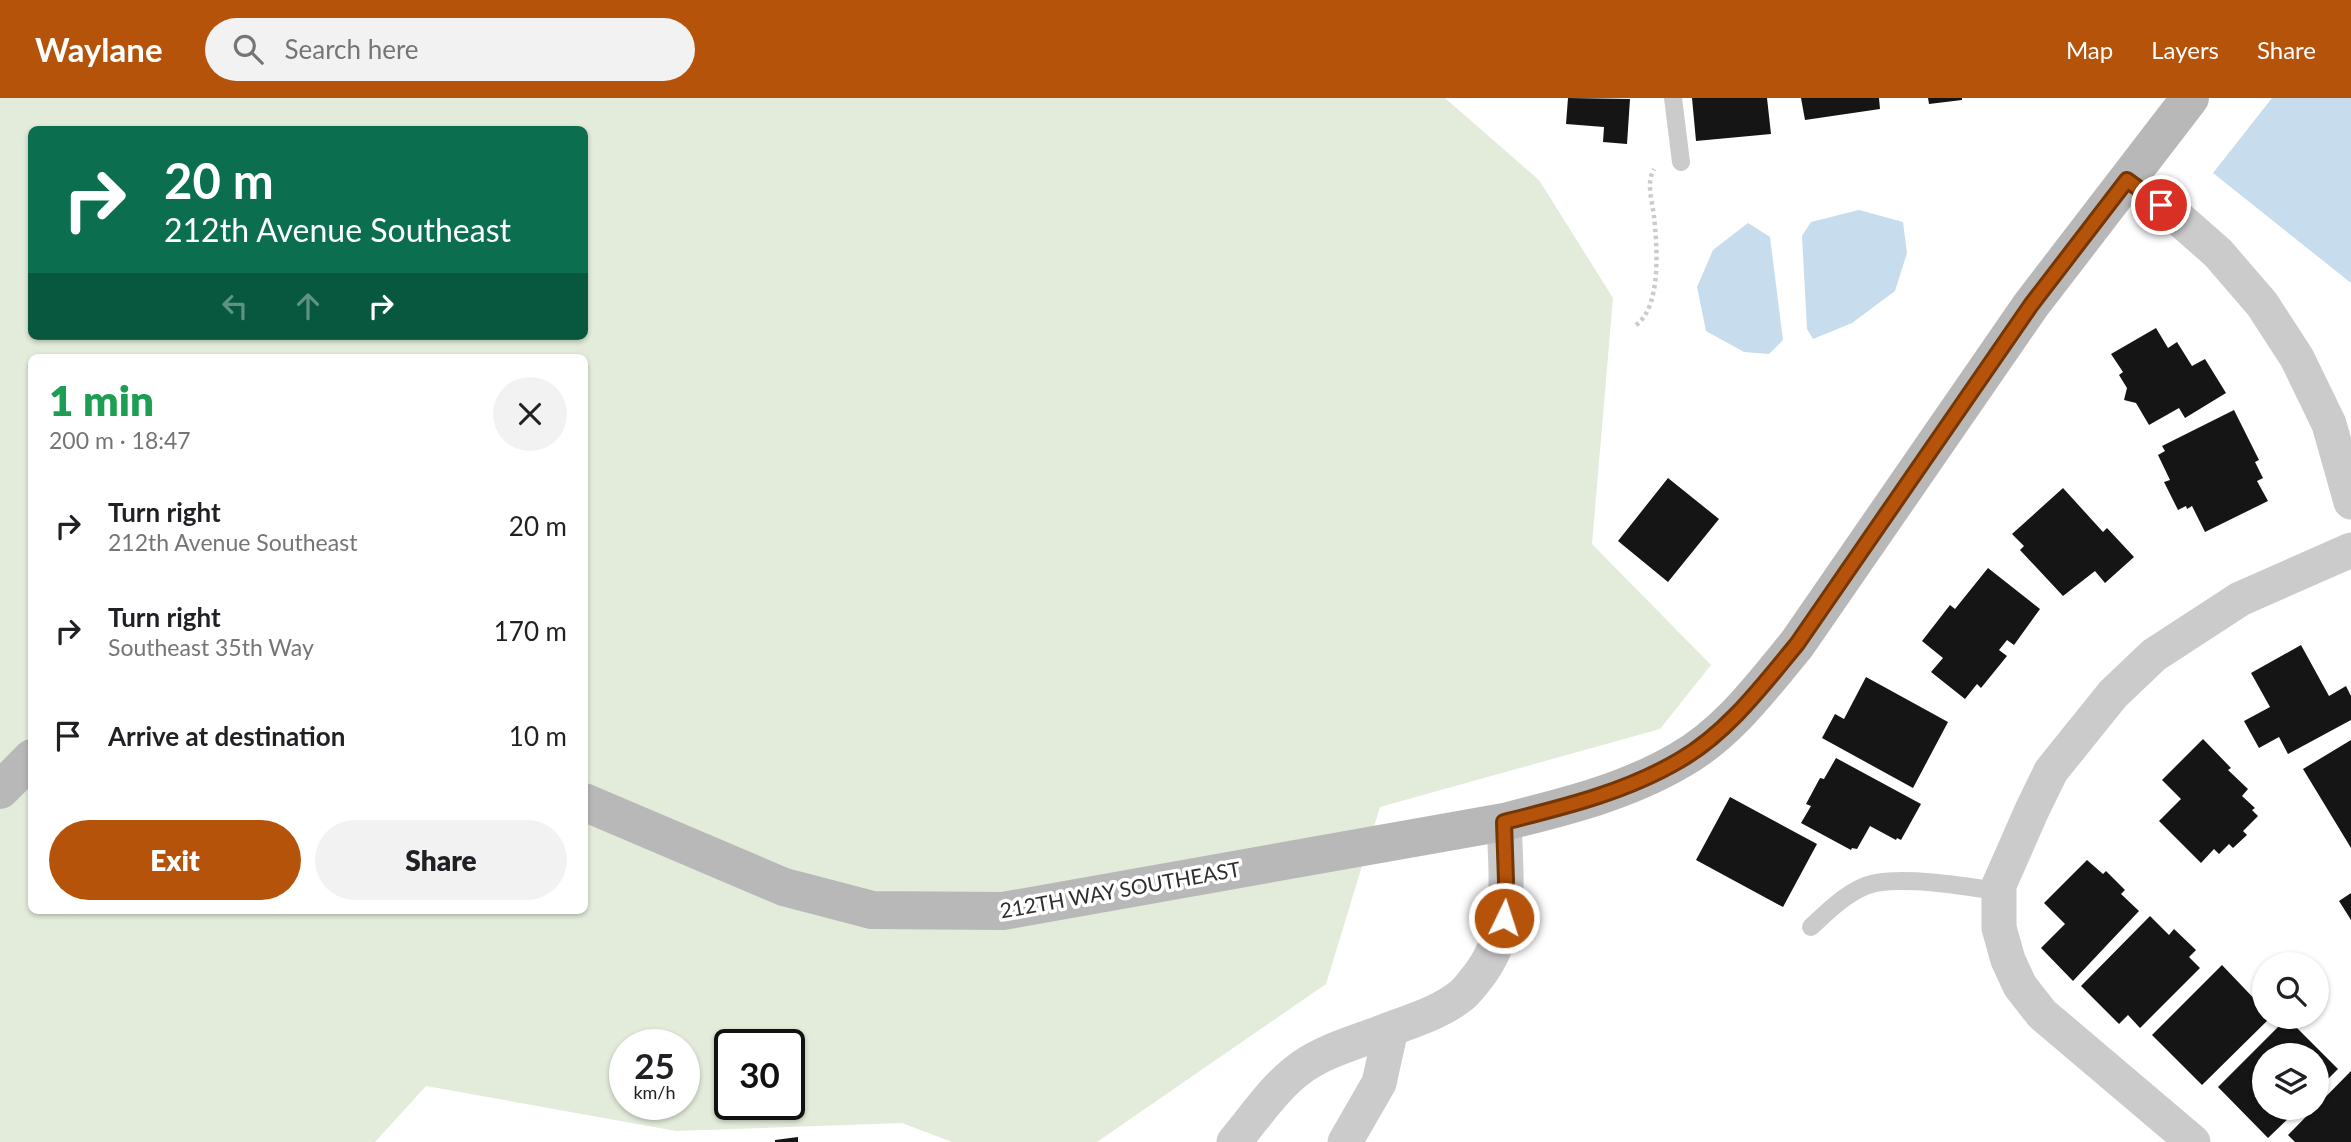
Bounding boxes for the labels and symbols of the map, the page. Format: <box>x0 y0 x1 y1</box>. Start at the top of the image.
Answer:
pin <box>2131 175 2191 235</box>
street label: 212TH WAY SOUTHEAST <box>998 855 1243 922</box>
position arrow <box>1467 881 1541 955</box>
speed limit sign: 30 <box>714 1029 805 1120</box>

